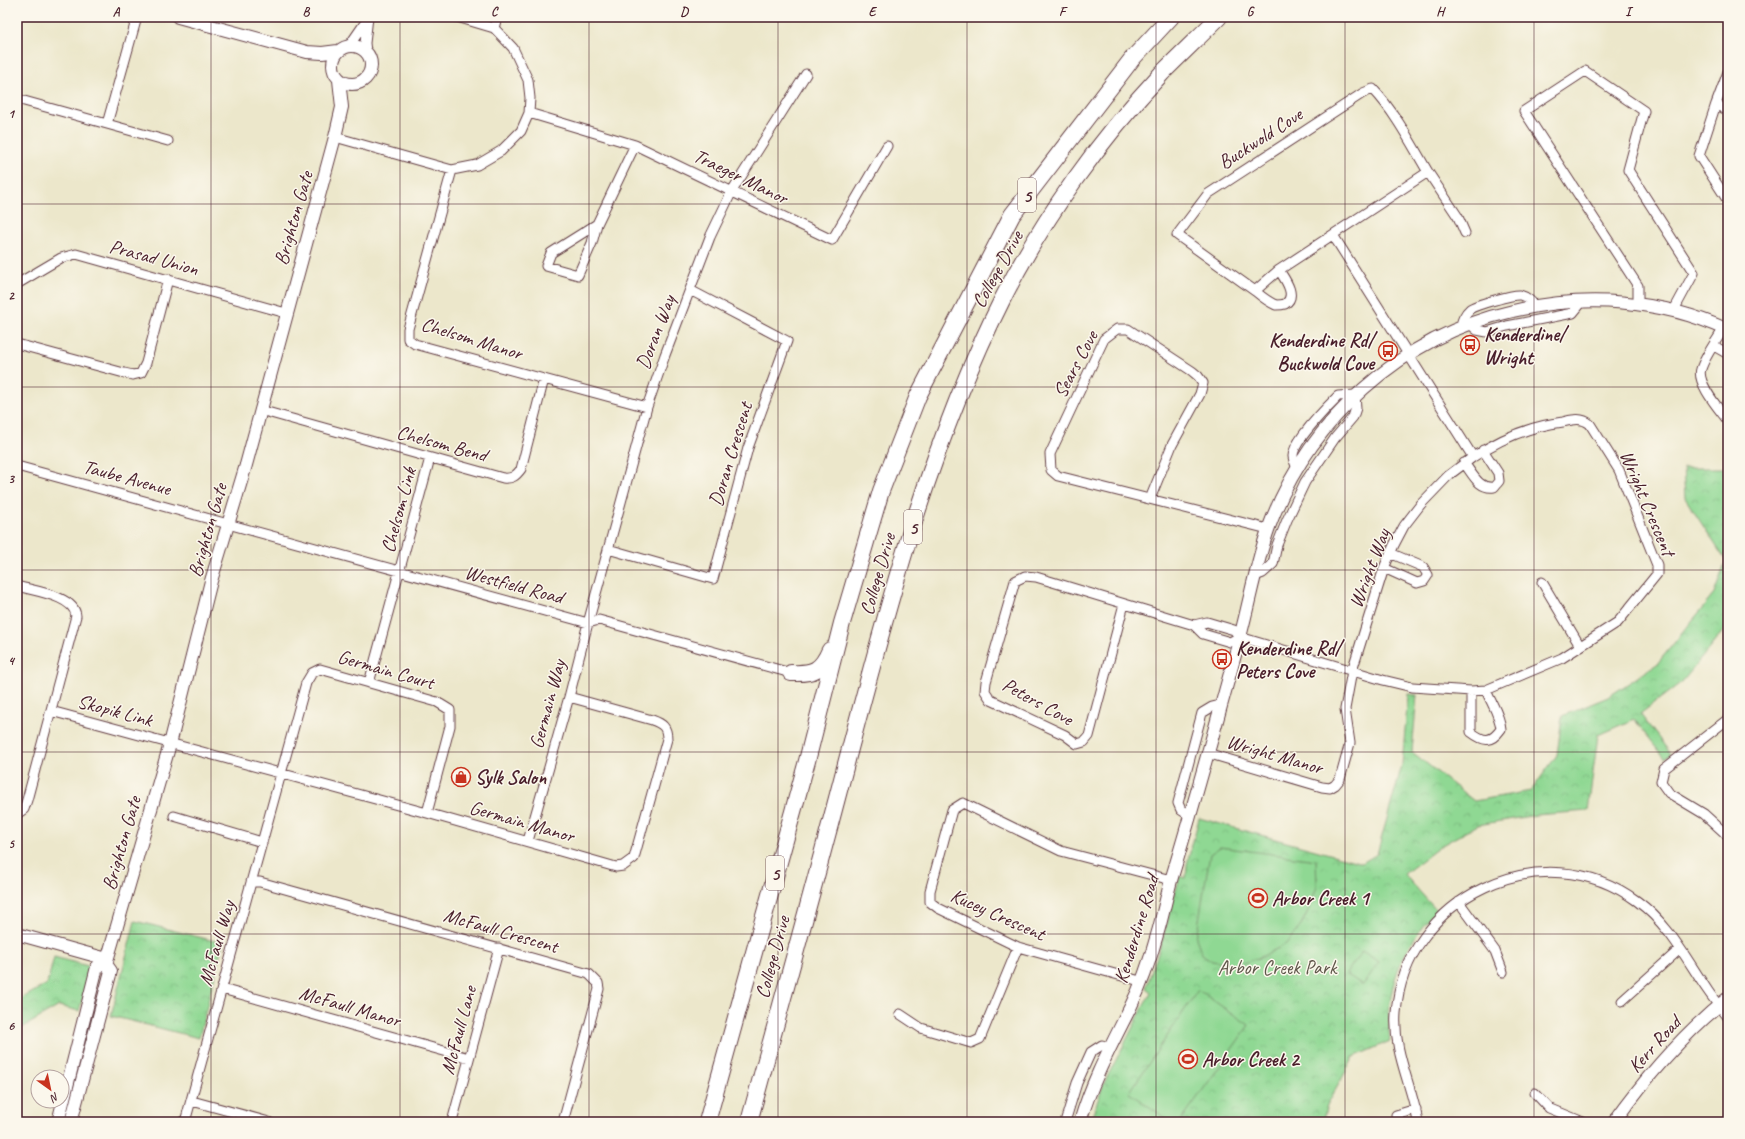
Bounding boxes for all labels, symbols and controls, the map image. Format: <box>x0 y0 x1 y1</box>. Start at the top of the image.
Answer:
text: A <box>113 4 121 20</box>
text: B <box>303 4 311 20</box>
text: C <box>491 4 499 20</box>
text: D <box>680 4 689 20</box>
text: E <box>869 4 878 20</box>
text: F <box>1059 4 1068 20</box>
text: G <box>1247 4 1255 20</box>
text: H <box>1436 4 1446 20</box>
text: I <box>1625 4 1634 20</box>
street label: Buckwold Cove <box>1213 101 1308 175</box>
text: 1 <box>8 106 16 122</box>
street label: Traeger Manor <box>689 143 794 211</box>
street label: Brighton Gate <box>268 167 319 268</box>
road number: 5 <box>1018 178 1036 212</box>
street label: College Drive <box>966 225 1029 312</box>
street label: Prasad Union <box>107 234 202 282</box>
text: 2 <box>8 288 15 304</box>
street label: Doran Way <box>630 290 682 373</box>
street label: Chelsom Manor <box>418 311 527 366</box>
place label: Kenderdine/ Wright <box>1484 322 1570 370</box>
street label: Sears Cove <box>1047 325 1104 402</box>
place label: Kenderdine Rd/ Buckwold Cove <box>1269 328 1378 376</box>
bus stop icon: Kenderdine/ Wright <box>1459 334 1481 356</box>
bus stop icon: Kenderdine Rd/ Buckwold Cove <box>1377 340 1399 362</box>
street label: Doran Crescent <box>703 397 759 509</box>
street label: Chelsom Bend <box>394 419 493 468</box>
street label: Wright Crescent <box>1614 447 1682 563</box>
street label: Taube Avenue <box>80 454 175 502</box>
street label: Chelsom Link <box>375 463 422 555</box>
text: 3 <box>8 471 15 487</box>
street label: Brighton Gate <box>182 479 233 580</box>
road number: 5 <box>904 510 922 544</box>
street label: Wright Way <box>1343 524 1396 611</box>
street label: College Drive <box>854 529 902 618</box>
street label: Westfield Road <box>462 559 569 610</box>
place label: Kenderdine Rd/ Peters Cove <box>1236 636 1346 684</box>
street label: Germain Court <box>335 644 439 696</box>
bus stop icon: Kenderdine Rd/ Peters Cove <box>1211 648 1233 670</box>
text: 4 <box>8 653 16 669</box>
street label: Germain Way <box>524 655 572 751</box>
street label: Peters Cove <box>998 672 1079 732</box>
street label: Skopik Link <box>75 689 157 733</box>
street label: Wright Manor <box>1224 729 1328 781</box>
place label: Sylk Salon <box>475 765 547 790</box>
shop icon: Sylk Salon <box>450 766 472 788</box>
street label: Brighton Gate <box>96 792 147 893</box>
street label: Germain Manor <box>467 795 579 849</box>
text: 5 <box>8 836 15 852</box>
road number: 5 <box>766 856 784 890</box>
street label: Kenderdine Road <box>1108 869 1166 986</box>
street label: Kucey Crescent <box>947 883 1051 947</box>
place label: Arbor Creek 1 <box>1272 886 1371 911</box>
sports icon: Arbor Creek 1 <box>1247 887 1269 909</box>
street label: McFaull Way <box>192 896 241 989</box>
street label: McFaull Crescent <box>441 902 563 959</box>
street label: College Drive <box>750 912 796 1001</box>
park label: Arbor Creek Park <box>1218 955 1338 980</box>
street label: McFaull Manor <box>296 980 405 1033</box>
street label: McFaull Lane <box>435 982 483 1077</box>
street label: Kerr Road <box>1622 1008 1689 1078</box>
text: 6 <box>8 1018 15 1034</box>
place label: Arbor Creek 2 <box>1202 1047 1301 1072</box>
sports icon: Arbor Creek 2 <box>1177 1048 1199 1070</box>
north arrow <box>30 1069 70 1109</box>
text: N <box>47 1090 62 1106</box>

